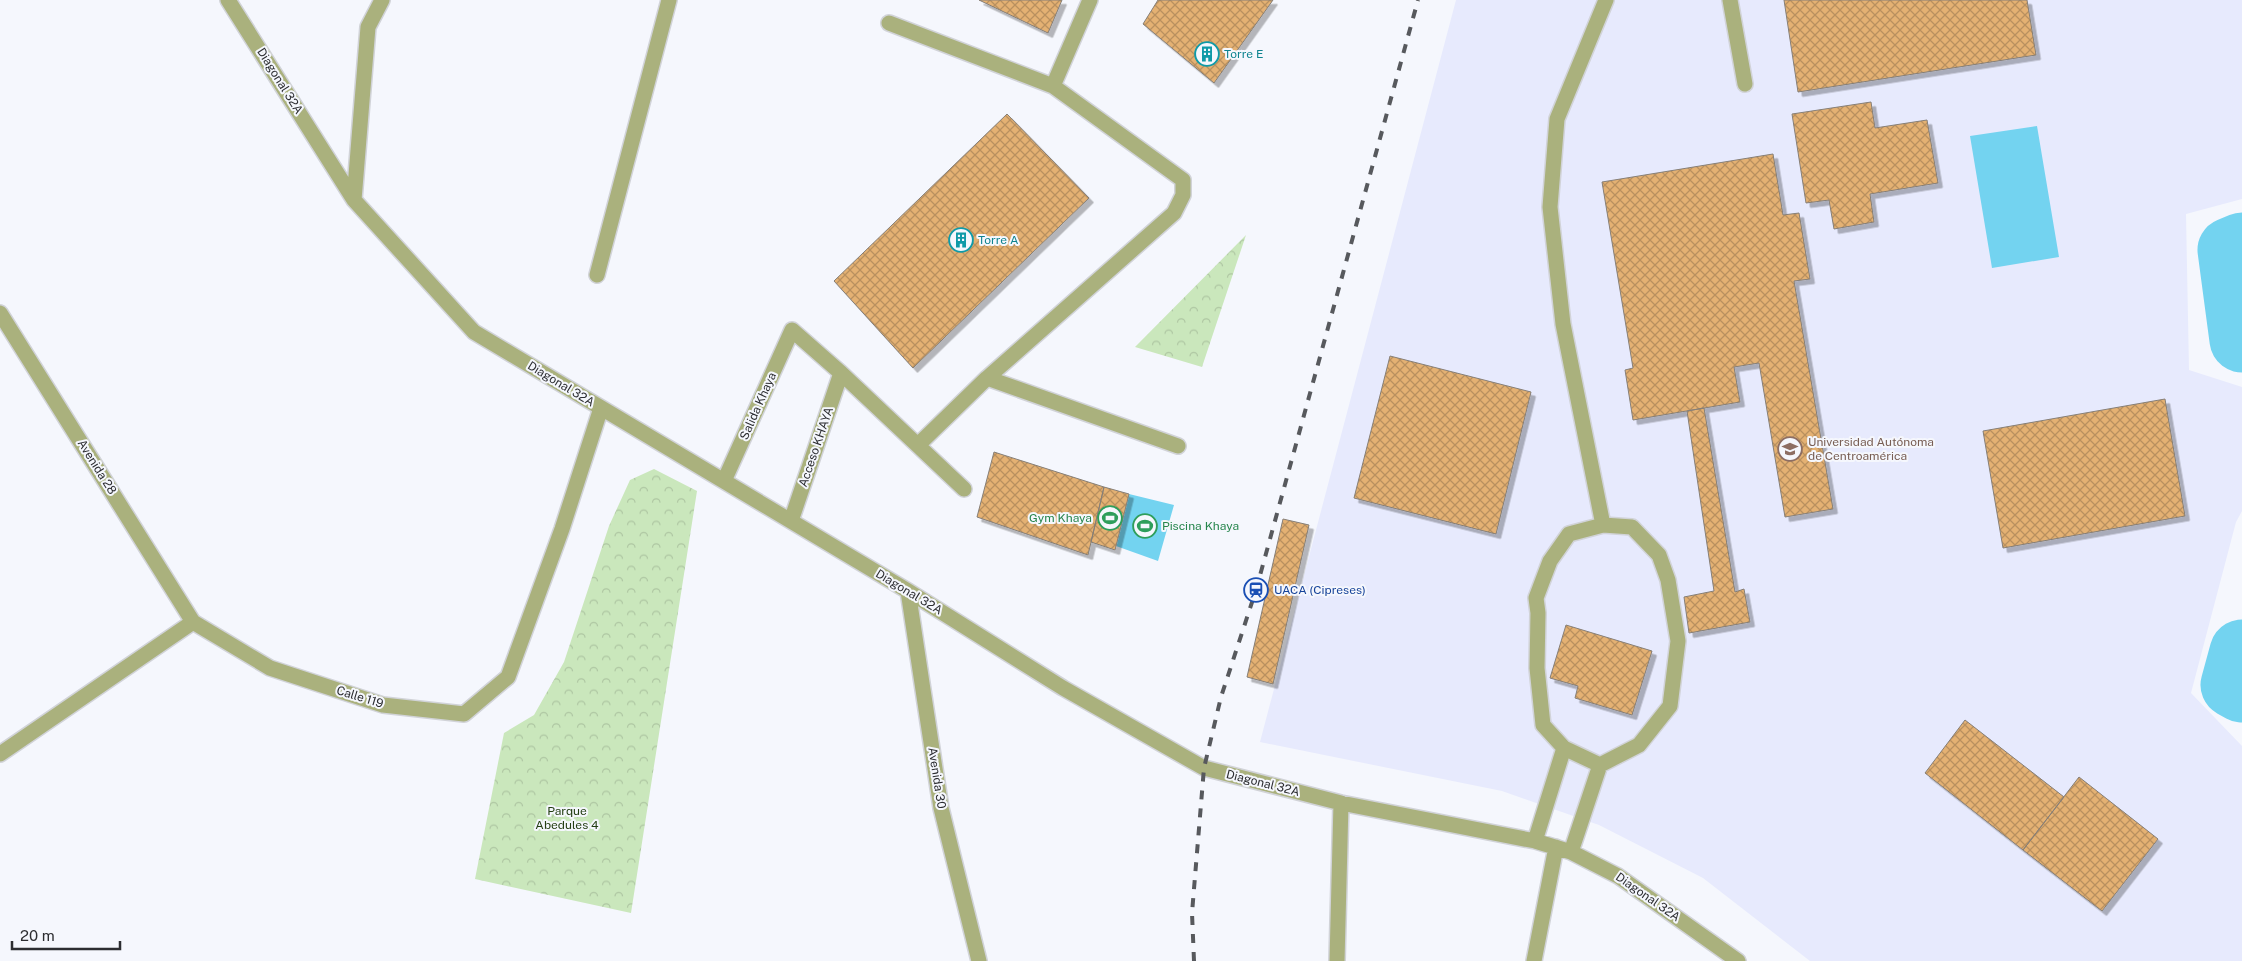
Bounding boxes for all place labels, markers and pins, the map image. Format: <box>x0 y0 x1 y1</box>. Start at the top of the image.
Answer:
building icon: Torre E <box>1194 41 1220 67</box>
place label: Torre E <box>1224 47 1263 61</box>
building icon: Torre A <box>948 227 974 253</box>
place label: Torre A <box>978 233 1019 247</box>
place label: Universidad Autónoma de Centroamérica <box>1808 435 1934 463</box>
school or university icon: Universidad Autónoma de Centroamérica <box>1777 436 1803 462</box>
sports icon: Gym Khaya <box>1097 505 1123 531</box>
place label: Gym Khaya <box>1029 511 1092 525</box>
sports icon: Piscina Khaya <box>1132 513 1158 539</box>
place label: Piscina Khaya <box>1162 519 1239 533</box>
station icon: UACA (Cipreses) <box>1243 577 1269 603</box>
place label: UACA (Cipreses) <box>1274 583 1366 597</box>

